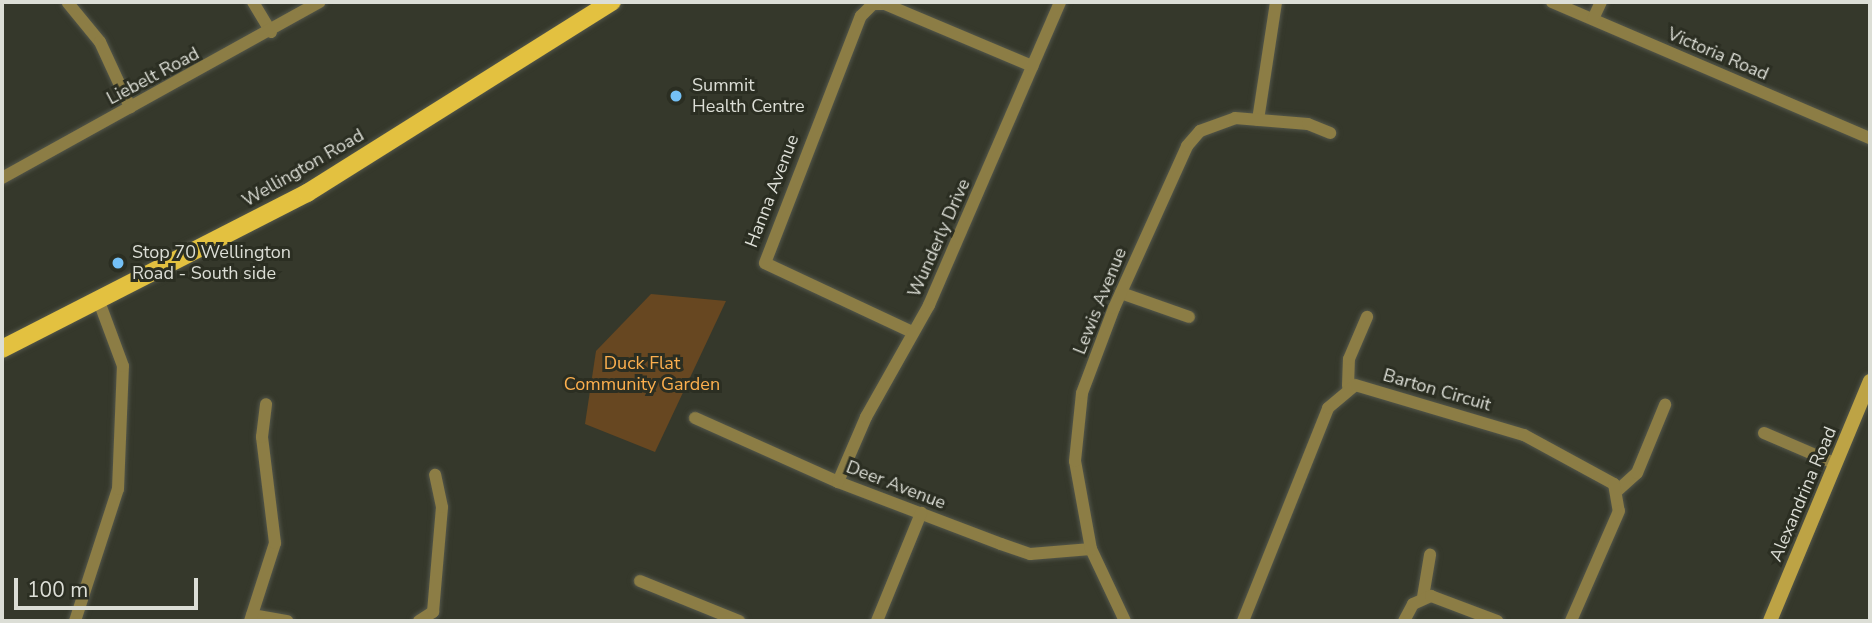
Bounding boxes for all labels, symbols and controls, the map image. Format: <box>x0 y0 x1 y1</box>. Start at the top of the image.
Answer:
street label: Victoria Road <box>1664 23 1772 85</box>
street label: Liebelt Road <box>103 43 203 109</box>
place label: Summit Health Centre <box>692 75 805 118</box>
marker: Summit Health Centre <box>666 86 686 106</box>
street label: Wellington Road <box>238 124 368 212</box>
street label: Hanna Avenue <box>741 132 803 250</box>
street label: Wunderly Drive <box>903 175 975 301</box>
place label: Stop 70 Wellington Road - South side <box>132 242 291 284</box>
street label: Lewis Avenue <box>1069 245 1131 357</box>
marker: Stop 70 Wellington Road - South side <box>110 255 126 271</box>
park label: Duck Flat Community Garden <box>564 353 720 396</box>
street label: Barton Circuit <box>1381 364 1493 416</box>
street label: Alexandrina Road <box>1765 423 1841 565</box>
street label: Deer Avenue <box>843 456 949 514</box>
scale bar <box>18 564 201 608</box>
text: 100 m <box>27 576 88 604</box>

